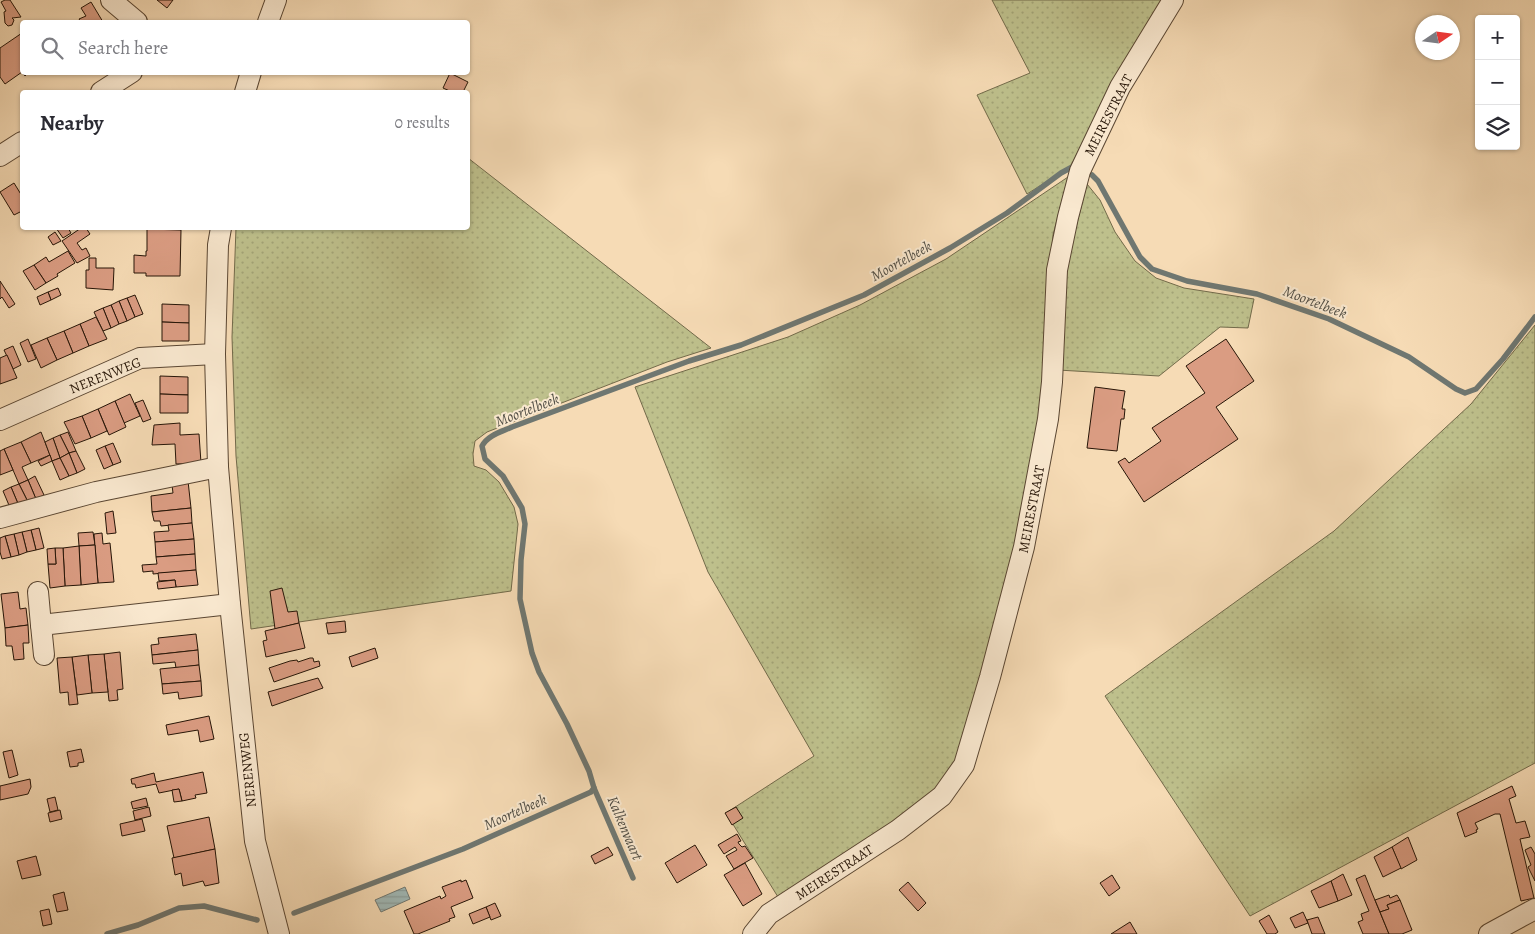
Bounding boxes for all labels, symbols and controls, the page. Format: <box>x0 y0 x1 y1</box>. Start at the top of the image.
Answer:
north arrow <box>1415 15 1460 60</box>
map controls <box>1475 15 1520 150</box>
button: + <box>1475 15 1520 60</box>
search box <box>20 20 470 75</box>
icon: search <box>38 34 66 62</box>
text: Search here <box>78 35 168 61</box>
button: − <box>1475 60 1520 105</box>
street label: MEIRESTRAAT <box>1080 71 1137 159</box>
button: layers <box>1475 105 1520 150</box>
text: Nearby <box>40 109 103 137</box>
text: 0 results <box>394 112 450 134</box>
water label: Moortelbeek <box>867 236 935 286</box>
water label: Moortelbeek <box>1280 281 1350 323</box>
street label: NERENWEG <box>67 352 144 398</box>
water label: Moortelbeek <box>492 389 562 431</box>
street label: MEIRESTRAAT <box>1014 463 1049 555</box>
street label: NERENWEG <box>234 731 261 809</box>
water label: Moortelbeek <box>480 789 550 835</box>
water label: Kalkenvaart <box>603 793 648 864</box>
street label: MEIRESTRAAT <box>792 840 877 905</box>

